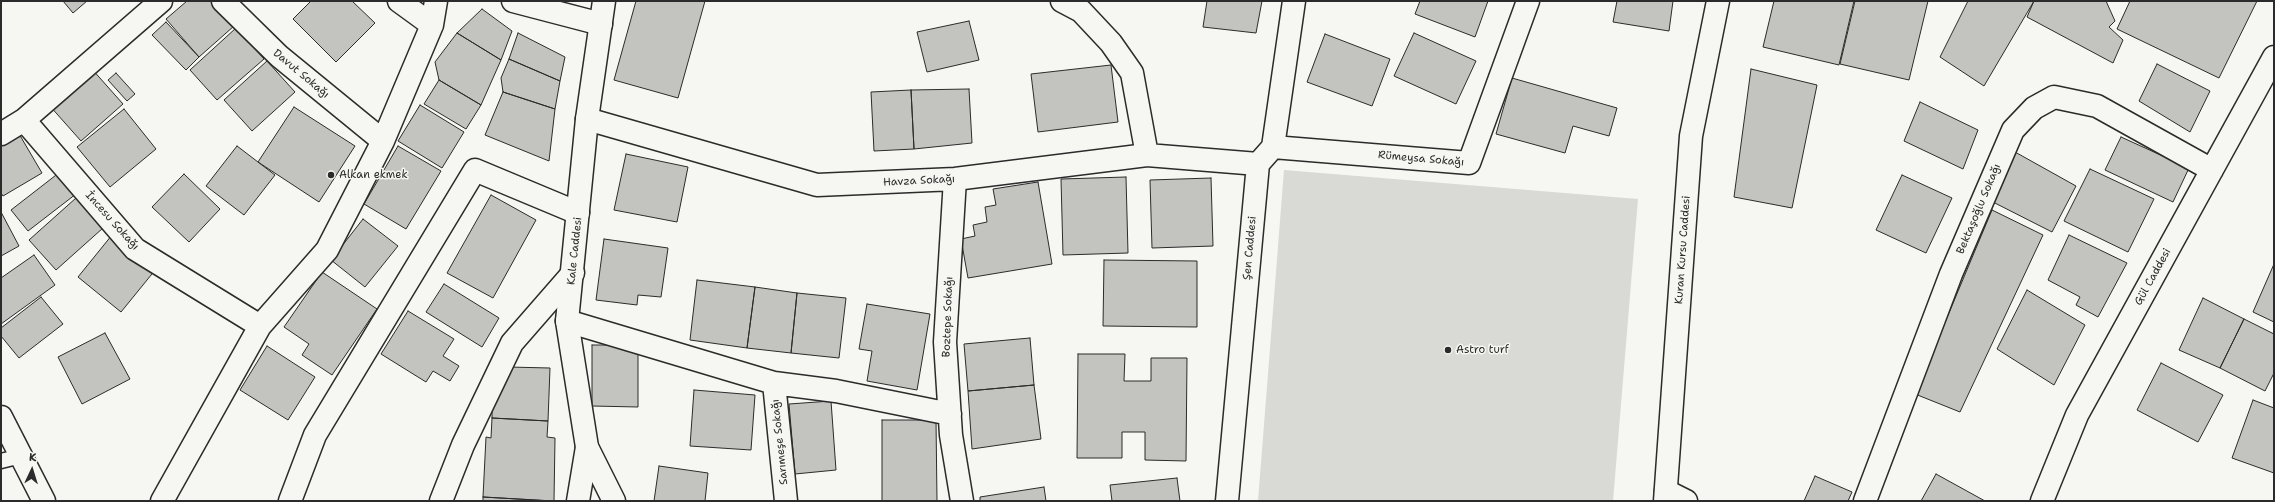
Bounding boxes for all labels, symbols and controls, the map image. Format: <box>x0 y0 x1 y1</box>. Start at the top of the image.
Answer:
street label: Davut Sokağı <box>270 47 332 101</box>
street label: Rümeysa Sokağı <box>1377 149 1465 169</box>
street label: Bektaşoğlu Sokağı <box>1954 162 2004 256</box>
place label: Alkan ekmek <box>339 168 408 182</box>
marker: Alkan ekmek <box>326 170 336 180</box>
street label: Havza Sokağı <box>883 173 955 189</box>
street label: İncesu Sokağı <box>82 189 142 253</box>
street label: Kuran Kursu Caddesi <box>1673 195 1693 305</box>
street label: Kale Caddesi <box>565 216 585 286</box>
street label: Şen Caddesi <box>1241 216 1259 280</box>
street label: Gül Caddesi <box>2132 246 2174 308</box>
street label: Boztepe Sokağı <box>940 276 956 358</box>
place label: Astro turf <box>1456 343 1509 357</box>
marker: Astro turf <box>1443 345 1453 355</box>
street label: Sarımeşe Sokağı <box>769 398 791 486</box>
north arrow <box>12 450 52 490</box>
text: K <box>29 450 37 465</box>

